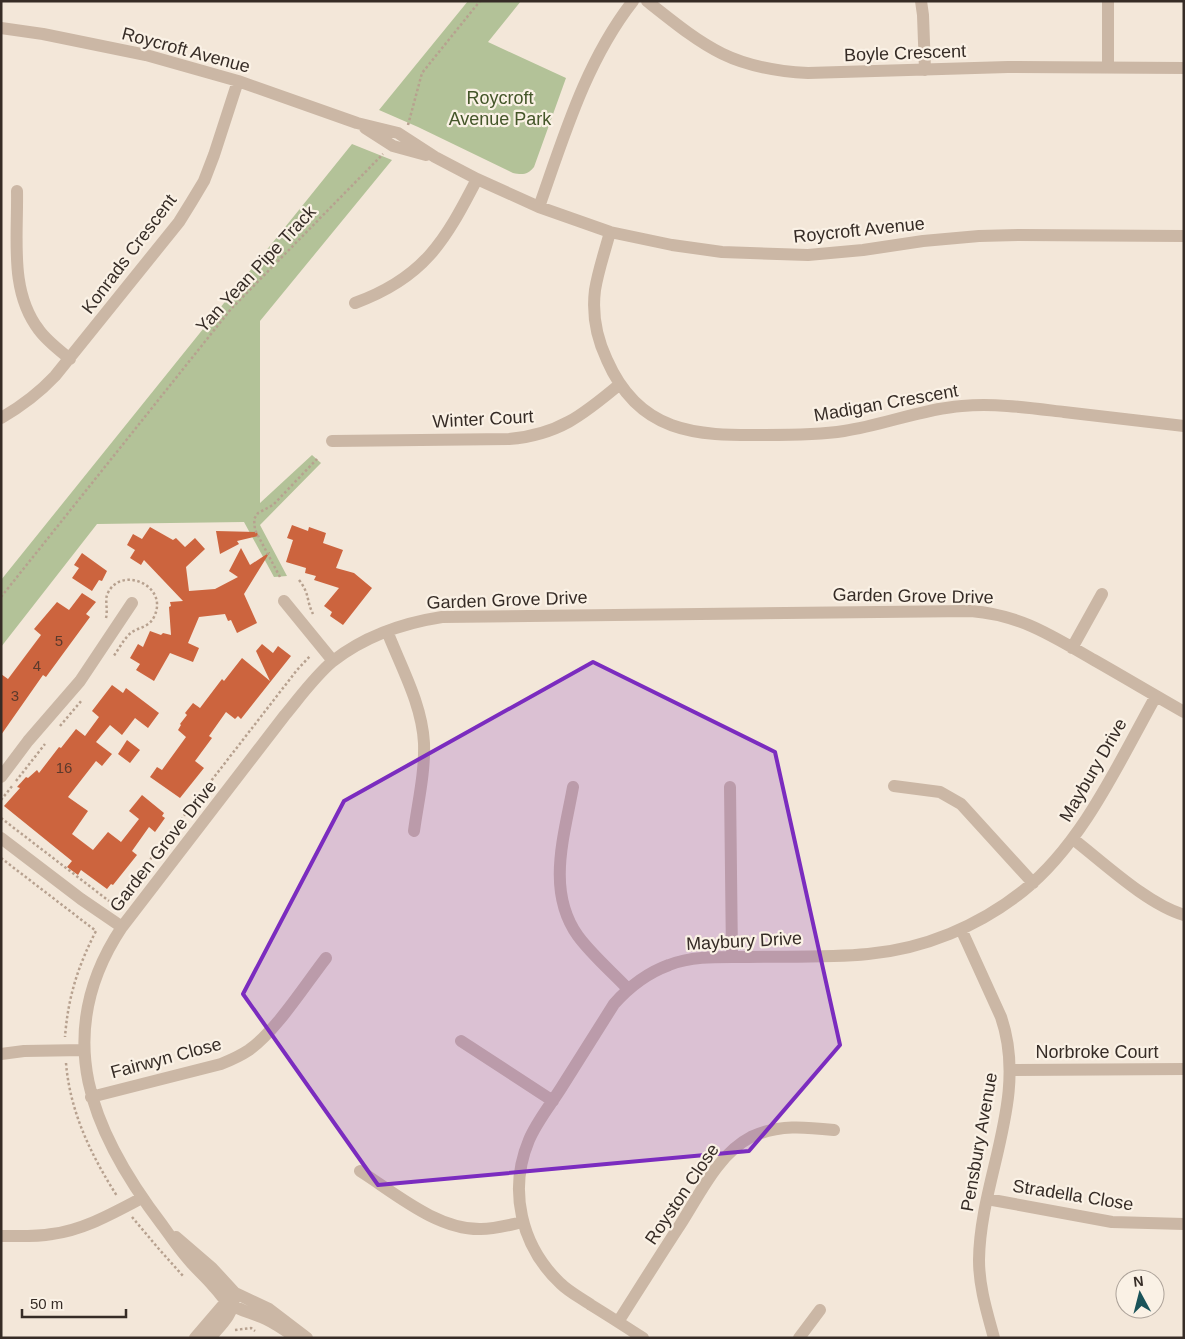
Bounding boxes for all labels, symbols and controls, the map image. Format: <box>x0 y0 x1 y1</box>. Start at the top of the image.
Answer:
street label: Roycroft Avenue <box>120 23 252 77</box>
street label: Boyle Crescent <box>844 41 966 65</box>
park label: Roycroft Avenue Park <box>449 88 552 129</box>
street label: Konrads Crescent <box>78 190 180 318</box>
street label: Yan Yean Pipe Track <box>192 201 321 336</box>
street label: Roycroft Avenue <box>792 213 926 247</box>
street label: Madigan Crescent <box>812 380 960 426</box>
street label: Winter Court <box>432 406 534 432</box>
street label: Garden Grove Drive <box>832 585 994 607</box>
street label: Garden Grove Drive <box>426 587 588 613</box>
house number: 5 <box>55 632 63 649</box>
house number: 4 <box>33 657 41 674</box>
house number: 3 <box>11 687 19 704</box>
street label: Maybury Drive <box>1055 715 1131 825</box>
house number: 16 <box>56 759 72 776</box>
street label: Garden Grove Drive <box>106 776 220 916</box>
street label: Maybury Drive <box>686 928 802 954</box>
street label: Fairwyn Close <box>108 1034 224 1082</box>
street label: Norbroke Court <box>1035 1042 1159 1062</box>
street label: Pensbury Avenue <box>957 1071 1001 1213</box>
street label: Royston Close <box>641 1140 723 1248</box>
street label: Stradella Close <box>1011 1176 1135 1214</box>
north arrow <box>1115 1269 1165 1319</box>
text: N <box>1132 1273 1144 1290</box>
scale bar <box>22 1286 126 1318</box>
text: 50 m <box>30 1295 63 1312</box>

